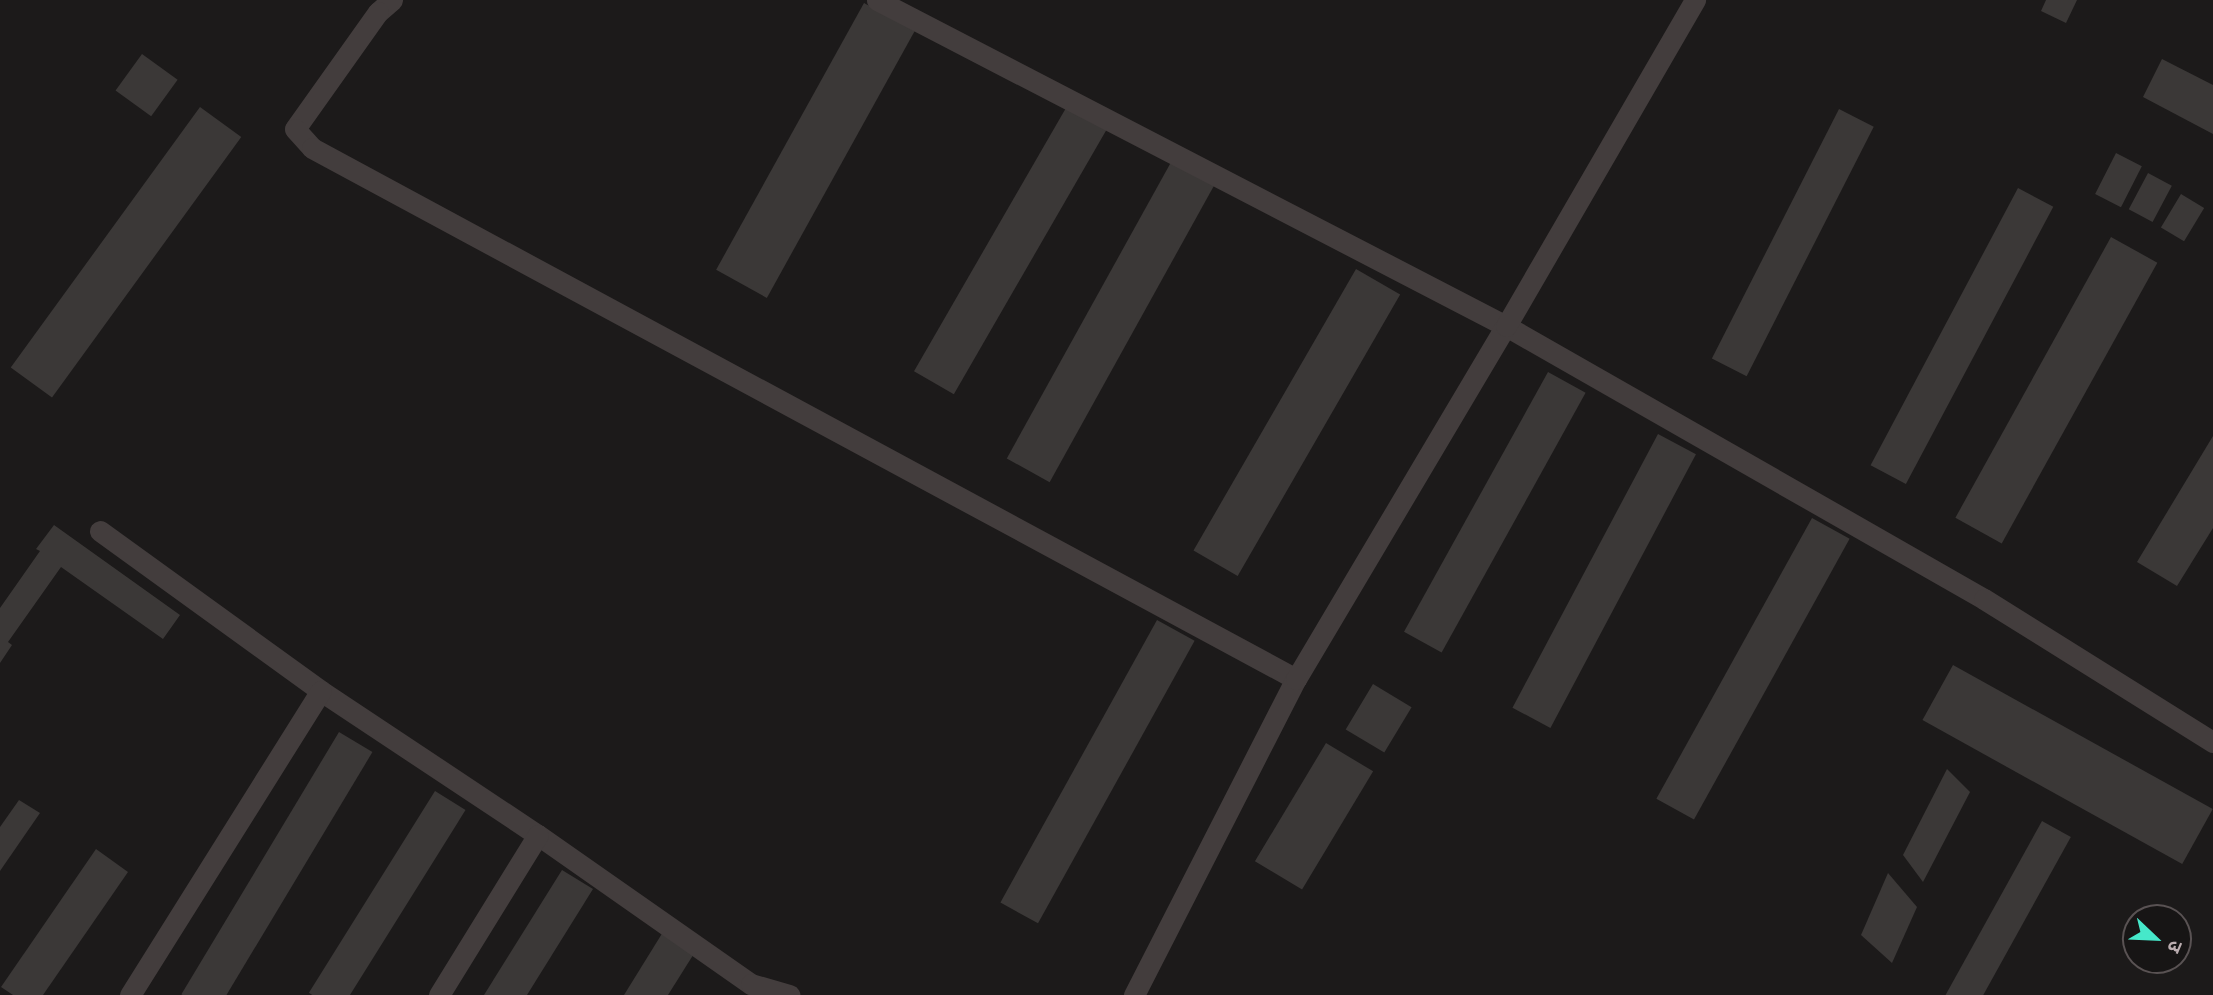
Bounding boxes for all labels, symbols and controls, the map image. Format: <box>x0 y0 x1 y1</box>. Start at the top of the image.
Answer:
north arrow <box>2122 904 2192 974</box>
text: उ <box>2160 936 2190 957</box>

